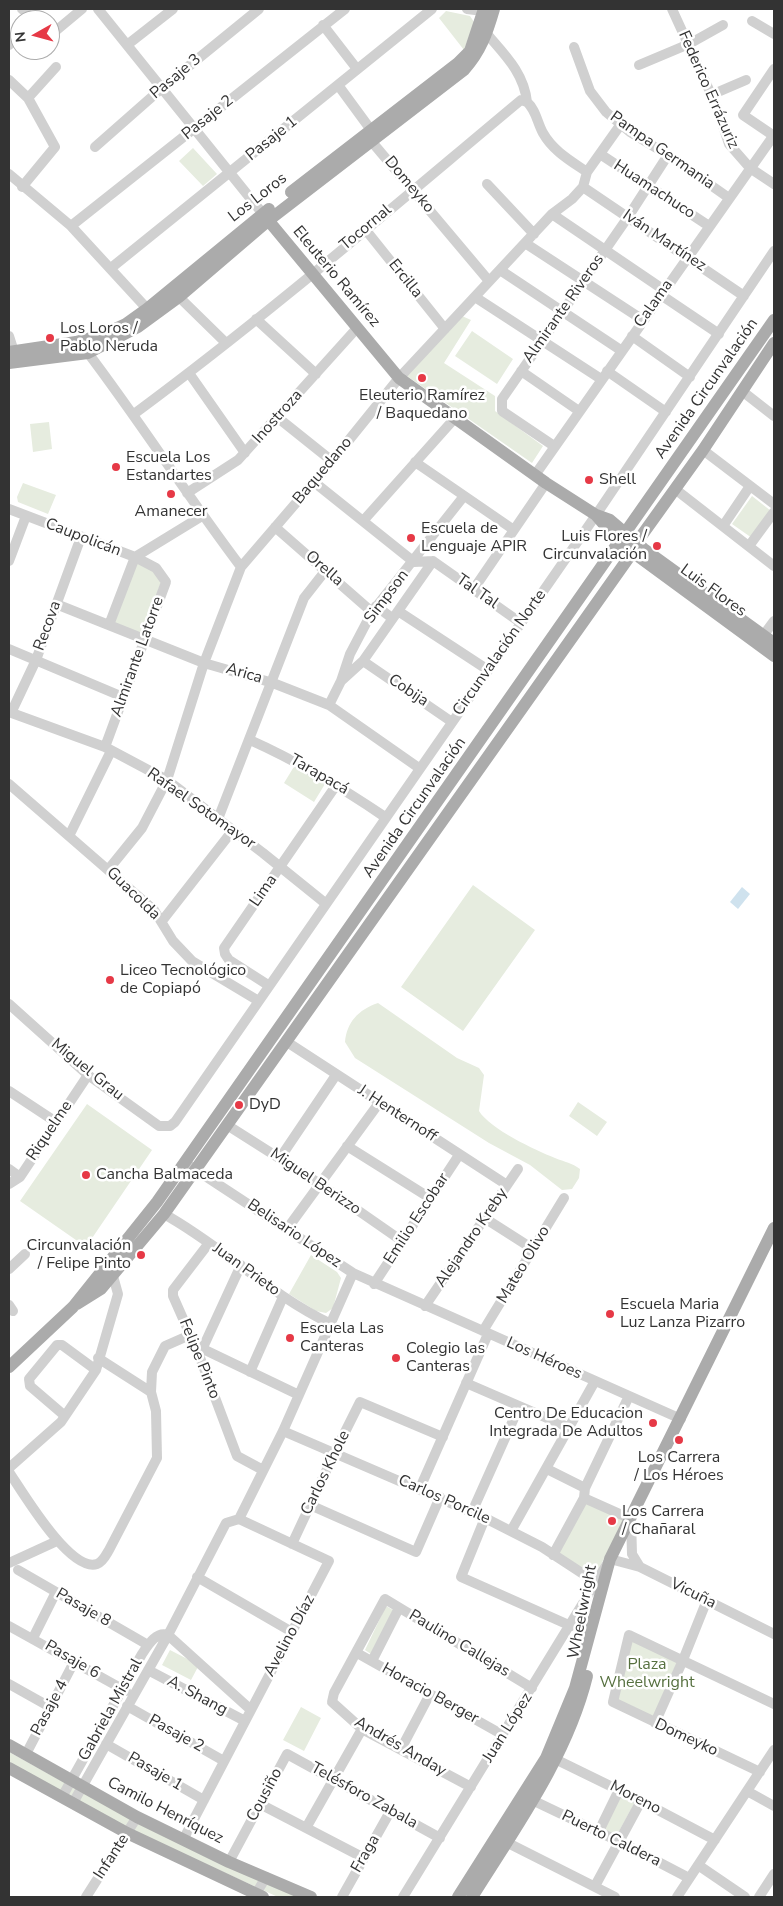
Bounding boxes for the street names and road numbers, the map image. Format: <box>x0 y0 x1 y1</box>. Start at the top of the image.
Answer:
street label: Federico Errázuriz <box>673 28 743 152</box>
street label: Pasaje 3 <box>147 50 205 104</box>
street label: Pasaje 2 <box>178 92 238 144</box>
street label: Pampa Germania <box>606 108 718 194</box>
street label: Pasaje 1 <box>242 113 302 165</box>
street label: Domeyko <box>380 153 438 217</box>
street label: Huamachuco <box>610 157 698 223</box>
street label: Los Loros <box>225 169 291 227</box>
street label: Tocornal <box>336 201 396 255</box>
street label: Iván Martínez <box>619 206 709 276</box>
street label: Eleuterio Ramírez <box>288 223 384 331</box>
street label: Almirante Riveros <box>519 251 609 367</box>
street label: Ercilla <box>384 256 426 302</box>
street label: Calama <box>631 276 677 332</box>
street label: Avenida Circunvalación <box>651 315 763 463</box>
street label: Inostroza <box>249 386 307 448</box>
street label: Baquedano <box>289 433 357 509</box>
street label: Caupolicán <box>42 515 124 561</box>
street label: Orella <box>301 547 347 591</box>
street label: Luis Flores <box>676 561 750 621</box>
street label: Simpson <box>361 566 413 628</box>
street label: Tal Tal <box>452 571 502 613</box>
street label: Circunvalación Norte <box>449 586 551 720</box>
street label: Almirante Latorre <box>107 594 169 720</box>
street label: Recova <box>30 598 66 654</box>
street label: Arica <box>224 660 264 688</box>
street label: Cobija <box>384 671 432 711</box>
street label: Avenida Circunvalación <box>359 734 471 882</box>
street label: Tarapacá <box>286 751 352 799</box>
street label: Rafael Sotomayor <box>143 764 259 854</box>
street label: Guacolda <box>102 864 164 924</box>
street label: Lima <box>246 871 282 911</box>
street label: Miguel Grau <box>47 1035 127 1105</box>
street label: J. Henternoff <box>354 1081 440 1147</box>
street label: Riquelme <box>23 1097 77 1165</box>
street label: Miguel Berizzo <box>266 1145 364 1219</box>
street label: Emilio Escobar <box>380 1170 454 1268</box>
street label: Alejandro Kreby <box>432 1185 512 1291</box>
street label: Belisario López <box>243 1196 345 1272</box>
street label: Mateo Olivo <box>493 1223 555 1307</box>
street label: Juan Prieto <box>209 1239 283 1301</box>
street label: Felipe Pinto <box>174 1316 224 1402</box>
street label: Los Héroes <box>503 1334 585 1384</box>
street label: Carlos Khole <box>297 1428 355 1518</box>
street label: Carlos Porcile <box>395 1471 493 1529</box>
street label: Wheelwright <box>564 1563 602 1661</box>
street label: Vicuña <box>667 1575 719 1613</box>
street label: Pasaje 8 <box>52 1585 114 1631</box>
street label: Avelino Díaz <box>260 1592 320 1680</box>
street label: Paulino Callejas <box>405 1606 513 1682</box>
street label: Pasaje 6 <box>41 1637 103 1683</box>
street label: Gabriela Mistral <box>75 1655 147 1765</box>
street label: Horacio Berger <box>378 1659 482 1729</box>
street label: A. Shang <box>164 1672 230 1720</box>
street label: Pasaje 4 <box>27 1677 73 1739</box>
street label: Juan López <box>479 1690 537 1766</box>
street label: Pasaje 2 <box>145 1711 207 1757</box>
street label: Andrés Anday <box>351 1713 449 1781</box>
street label: Domeyko <box>651 1715 721 1761</box>
street label: Pasaje 1 <box>124 1749 186 1795</box>
street label: Telésforo Zabala <box>307 1759 421 1833</box>
street label: Cousiño <box>243 1765 287 1825</box>
street label: Camilo Henríquez <box>104 1774 226 1848</box>
street label: Moreno <box>606 1777 664 1819</box>
street label: Puerto Caldera <box>558 1807 664 1871</box>
street label: Infante <box>90 1831 134 1883</box>
street label: Fraga <box>348 1832 384 1876</box>

